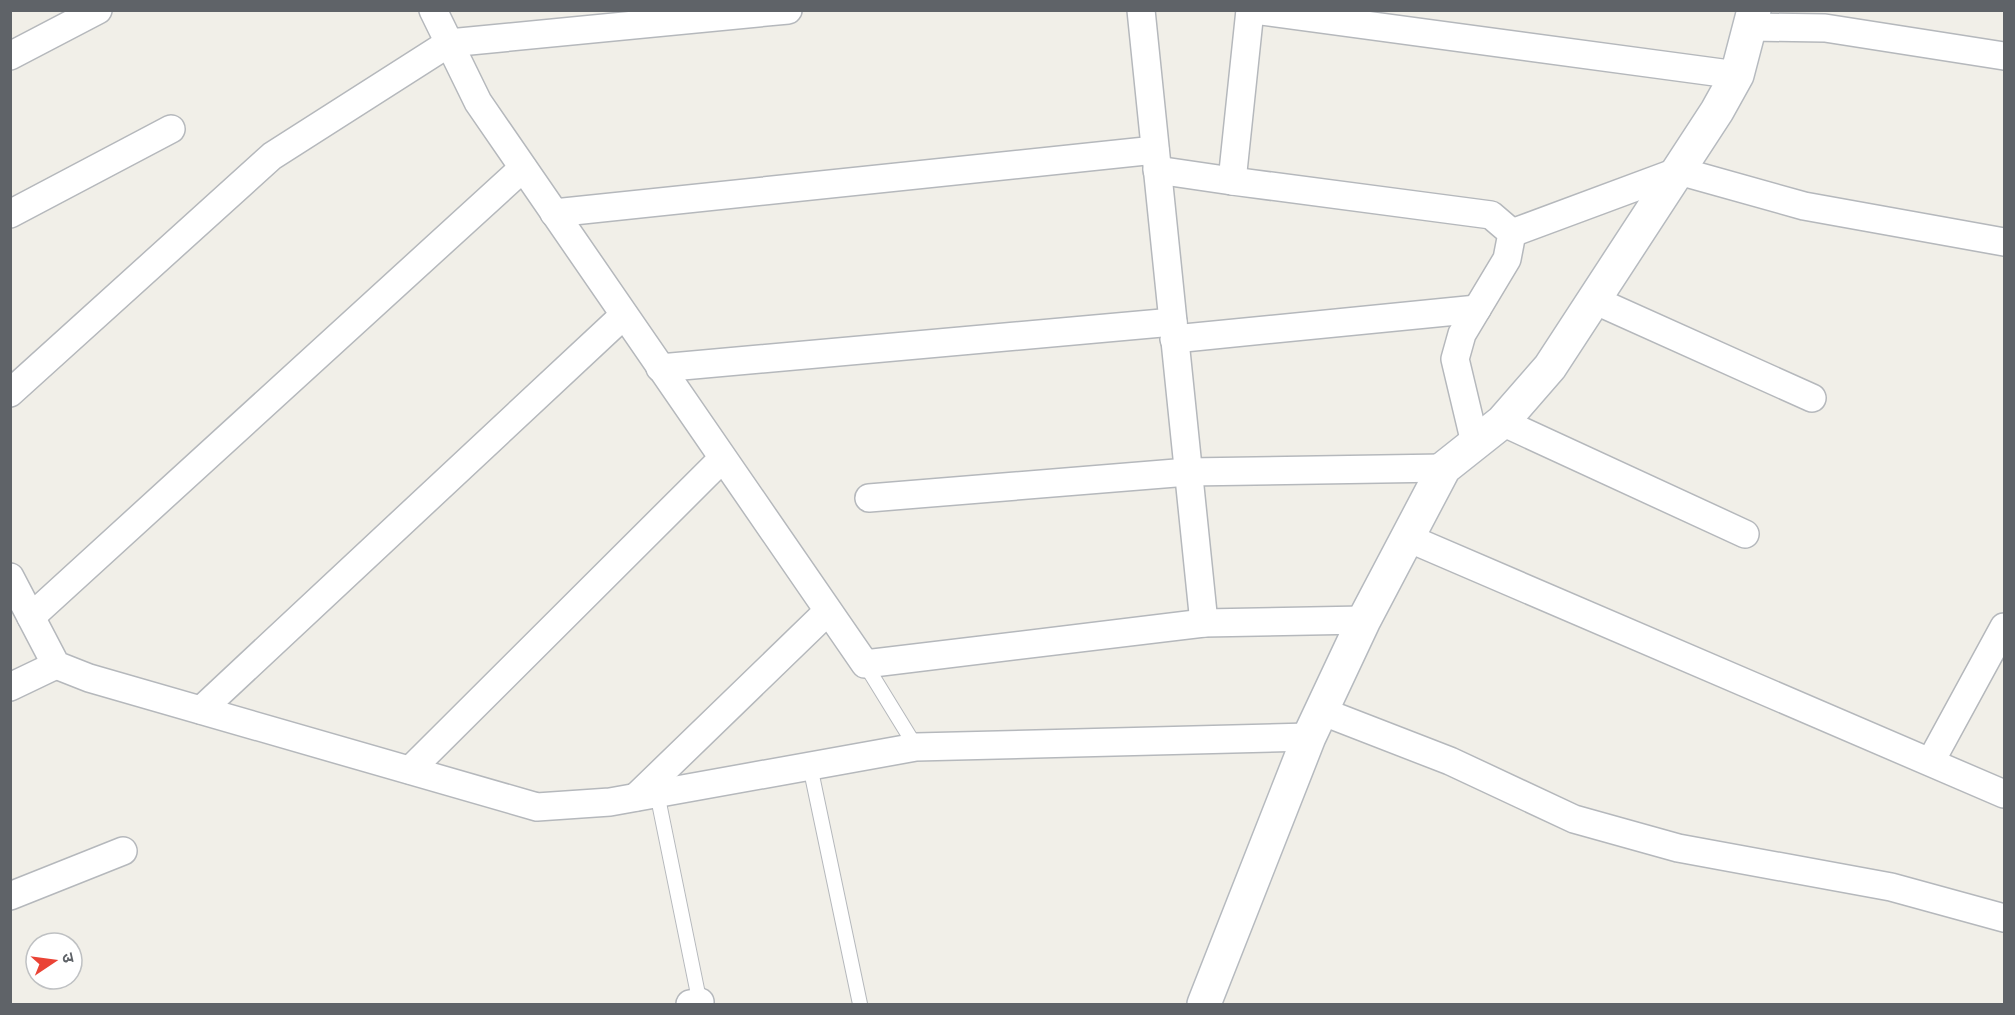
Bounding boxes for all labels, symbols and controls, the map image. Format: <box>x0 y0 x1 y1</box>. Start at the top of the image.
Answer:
north arrow <box>24 931 84 991</box>
text: उ <box>58 951 80 965</box>

